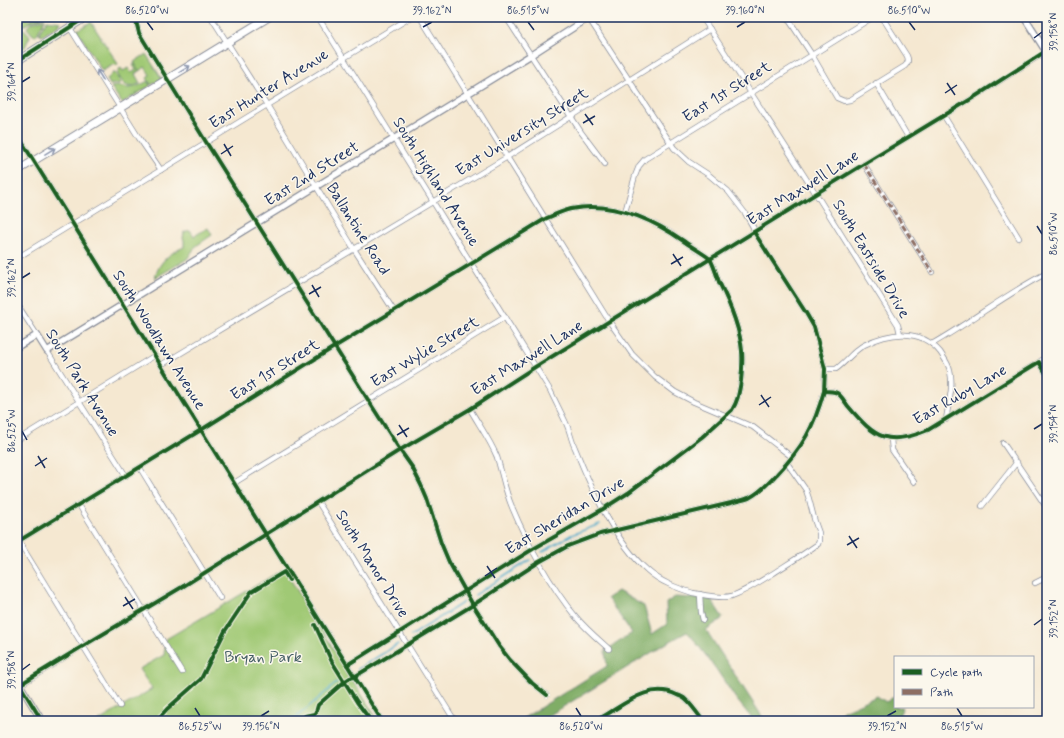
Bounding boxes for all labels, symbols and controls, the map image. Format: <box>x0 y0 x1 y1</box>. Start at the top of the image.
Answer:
text: 86.520°W <box>125 4 169 18</box>
text: 39.162°N <box>413 4 452 18</box>
text: 86.515°W <box>507 4 549 18</box>
text: 39.160°N <box>726 4 765 18</box>
text: 86.510°W <box>888 4 930 18</box>
text: 39.158°N <box>1047 13 1061 51</box>
street label: East Hunter Avenue <box>205 44 333 134</box>
street label: East 1st Street <box>679 56 776 128</box>
text: 39.164°N <box>5 62 19 101</box>
one-way arrow <box>179 64 191 72</box>
one-way arrow <box>95 69 103 81</box>
street label: East University Street <box>452 82 593 181</box>
street label: South Highland Avenue <box>387 113 485 252</box>
street label: East 2nd Street <box>261 136 363 211</box>
street label: East Maxwell Lane <box>743 145 863 231</box>
one-way arrow <box>44 146 56 154</box>
street label: Ballantine Road <box>321 179 395 279</box>
street label: South Eastside Drive <box>827 196 915 322</box>
text: 86.510°W <box>1047 213 1061 255</box>
text: 39.162°N <box>5 258 19 297</box>
street label: South Woodlawn Avenue <box>107 266 211 414</box>
street label: East Wylie Street <box>367 311 483 393</box>
street label: East Maxwell Lane <box>467 315 587 401</box>
street label: South Park Avenue <box>40 325 124 441</box>
street label: East 1st Street <box>227 334 324 406</box>
street label: East Ruby Lane <box>909 360 1011 430</box>
text: 39.154°N <box>1047 404 1061 443</box>
text: 86.525°W <box>5 410 19 452</box>
street label: East Sheridan Drive <box>502 472 628 560</box>
street label: South Manor Drive <box>330 506 414 622</box>
text: 39.152°N <box>1047 599 1061 638</box>
park label: Bryan Park <box>224 647 302 668</box>
text: 39.158°N <box>5 651 19 689</box>
legend <box>894 656 1034 708</box>
text: Cycle path <box>930 665 982 681</box>
text: Path <box>930 685 953 701</box>
text: 86.525°W <box>179 720 221 734</box>
text: 39.156°N <box>242 720 280 734</box>
text: 86.520°W <box>559 720 603 734</box>
text: 39.152°N <box>868 720 907 734</box>
text: 86.515°W <box>941 720 983 734</box>

